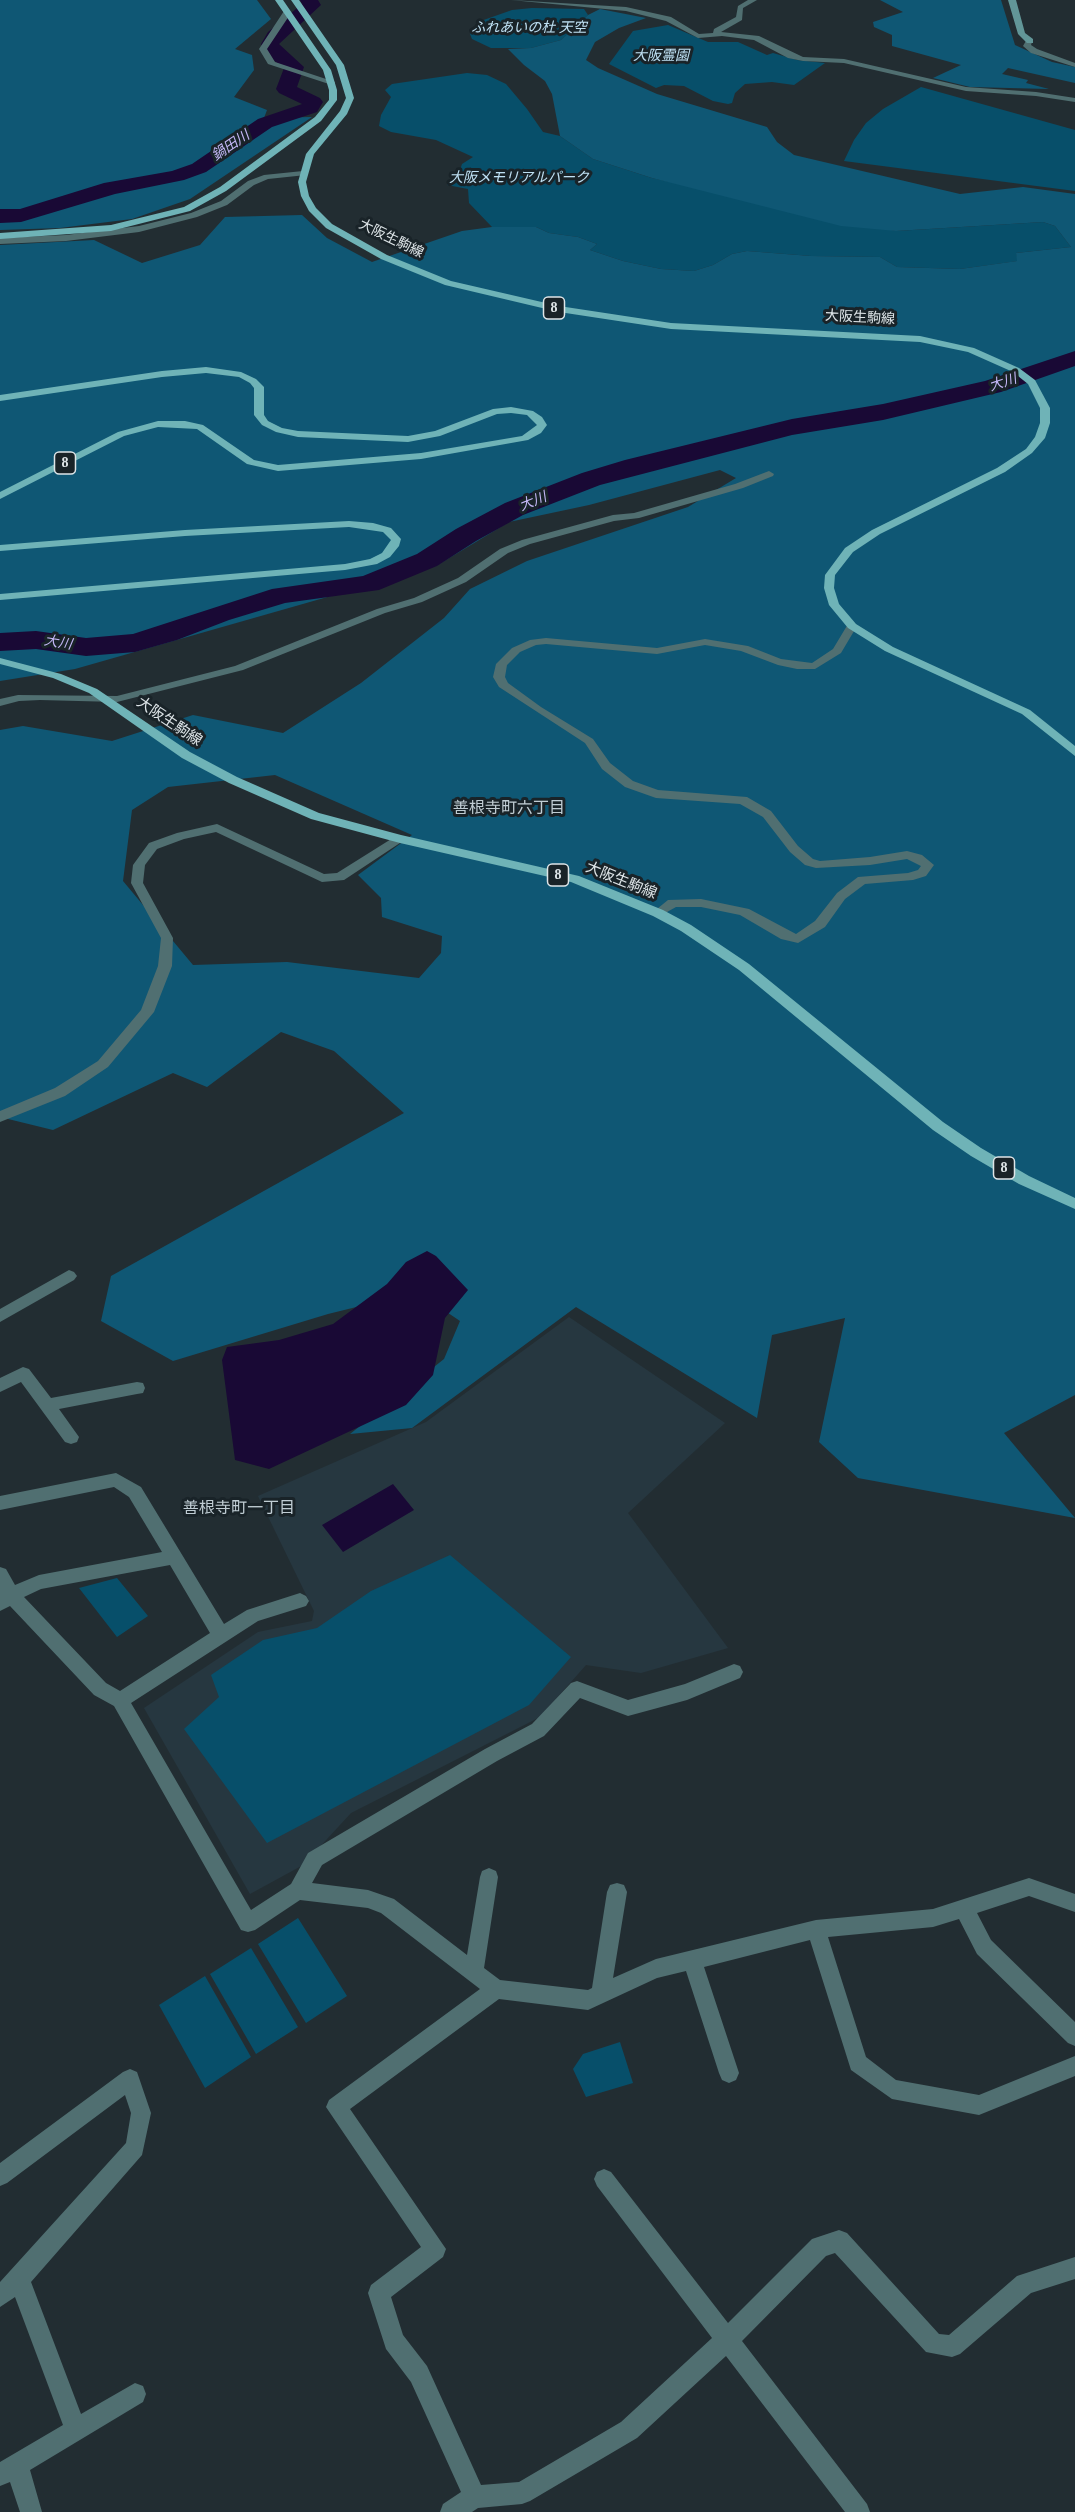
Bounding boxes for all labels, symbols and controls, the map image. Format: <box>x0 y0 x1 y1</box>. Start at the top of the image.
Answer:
park label: ふれあいの杜 天空 <box>471 20 587 36</box>
park label: 大阪霊園 <box>633 48 689 64</box>
water label: 鍋田川 <box>209 127 253 165</box>
park label: 大阪メモリアルパーク <box>449 170 589 186</box>
street label: 大阪生駒線 <box>356 216 426 262</box>
road number: 8 <box>544 297 564 319</box>
street label: 大阪生駒線 <box>825 308 895 328</box>
water label: 大川 <box>987 371 1019 395</box>
road number: 8 <box>54 452 76 474</box>
water label: 大川 <box>517 489 549 515</box>
water label: 大川 <box>43 633 73 653</box>
street label: 大阪生駒線 <box>133 694 205 750</box>
district label: 善根寺町六丁目 <box>453 799 565 819</box>
street label: 大阪生駒線 <box>583 859 659 903</box>
road number: 8 <box>548 864 568 886</box>
road number: 8 <box>994 1157 1014 1179</box>
district label: 善根寺町一丁目 <box>183 1499 295 1519</box>

